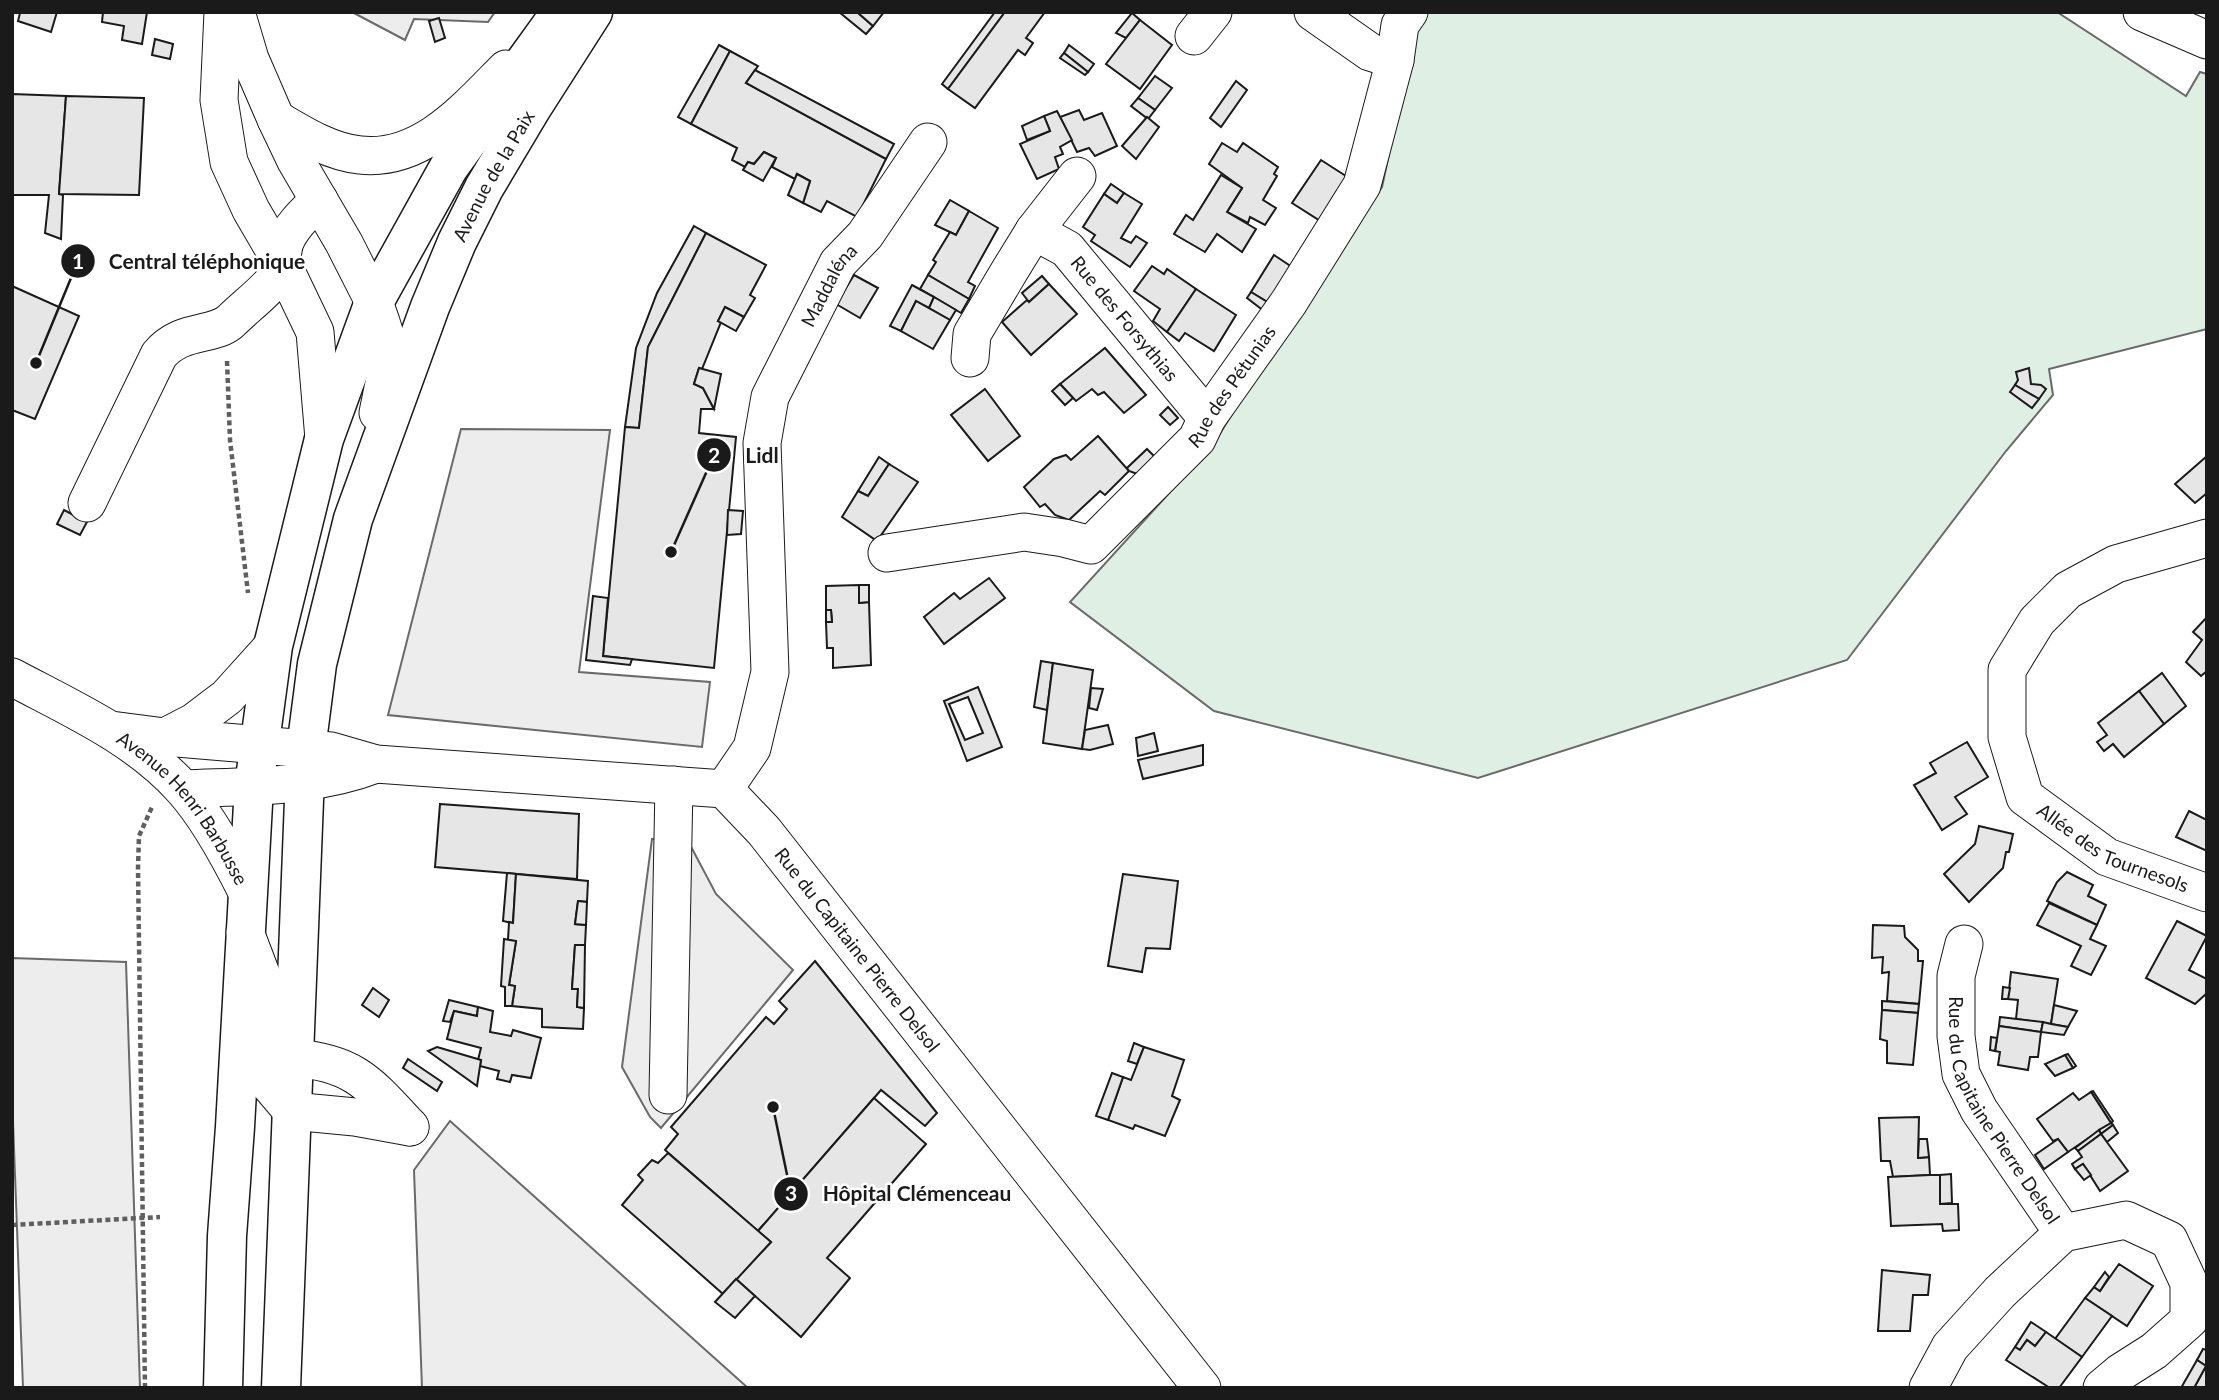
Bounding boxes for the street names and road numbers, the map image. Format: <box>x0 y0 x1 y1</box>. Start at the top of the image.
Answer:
street label: Avenue de la Paix <box>447 105 539 245</box>
street label: Maddaléna <box>796 239 861 330</box>
street label: Rue des Forsythias <box>1066 251 1184 386</box>
street label: Rue des Pétunias <box>1183 321 1280 452</box>
street label: Avenue Henri Barbusse <box>113 726 253 889</box>
street label: Allée des Tournesols <box>2033 798 2192 896</box>
street label: Rue du Capitaine Pierre Delsol <box>770 843 945 1056</box>
street label: Rue du Capitaine Pierre Delsol <box>1945 996 2065 1228</box>

